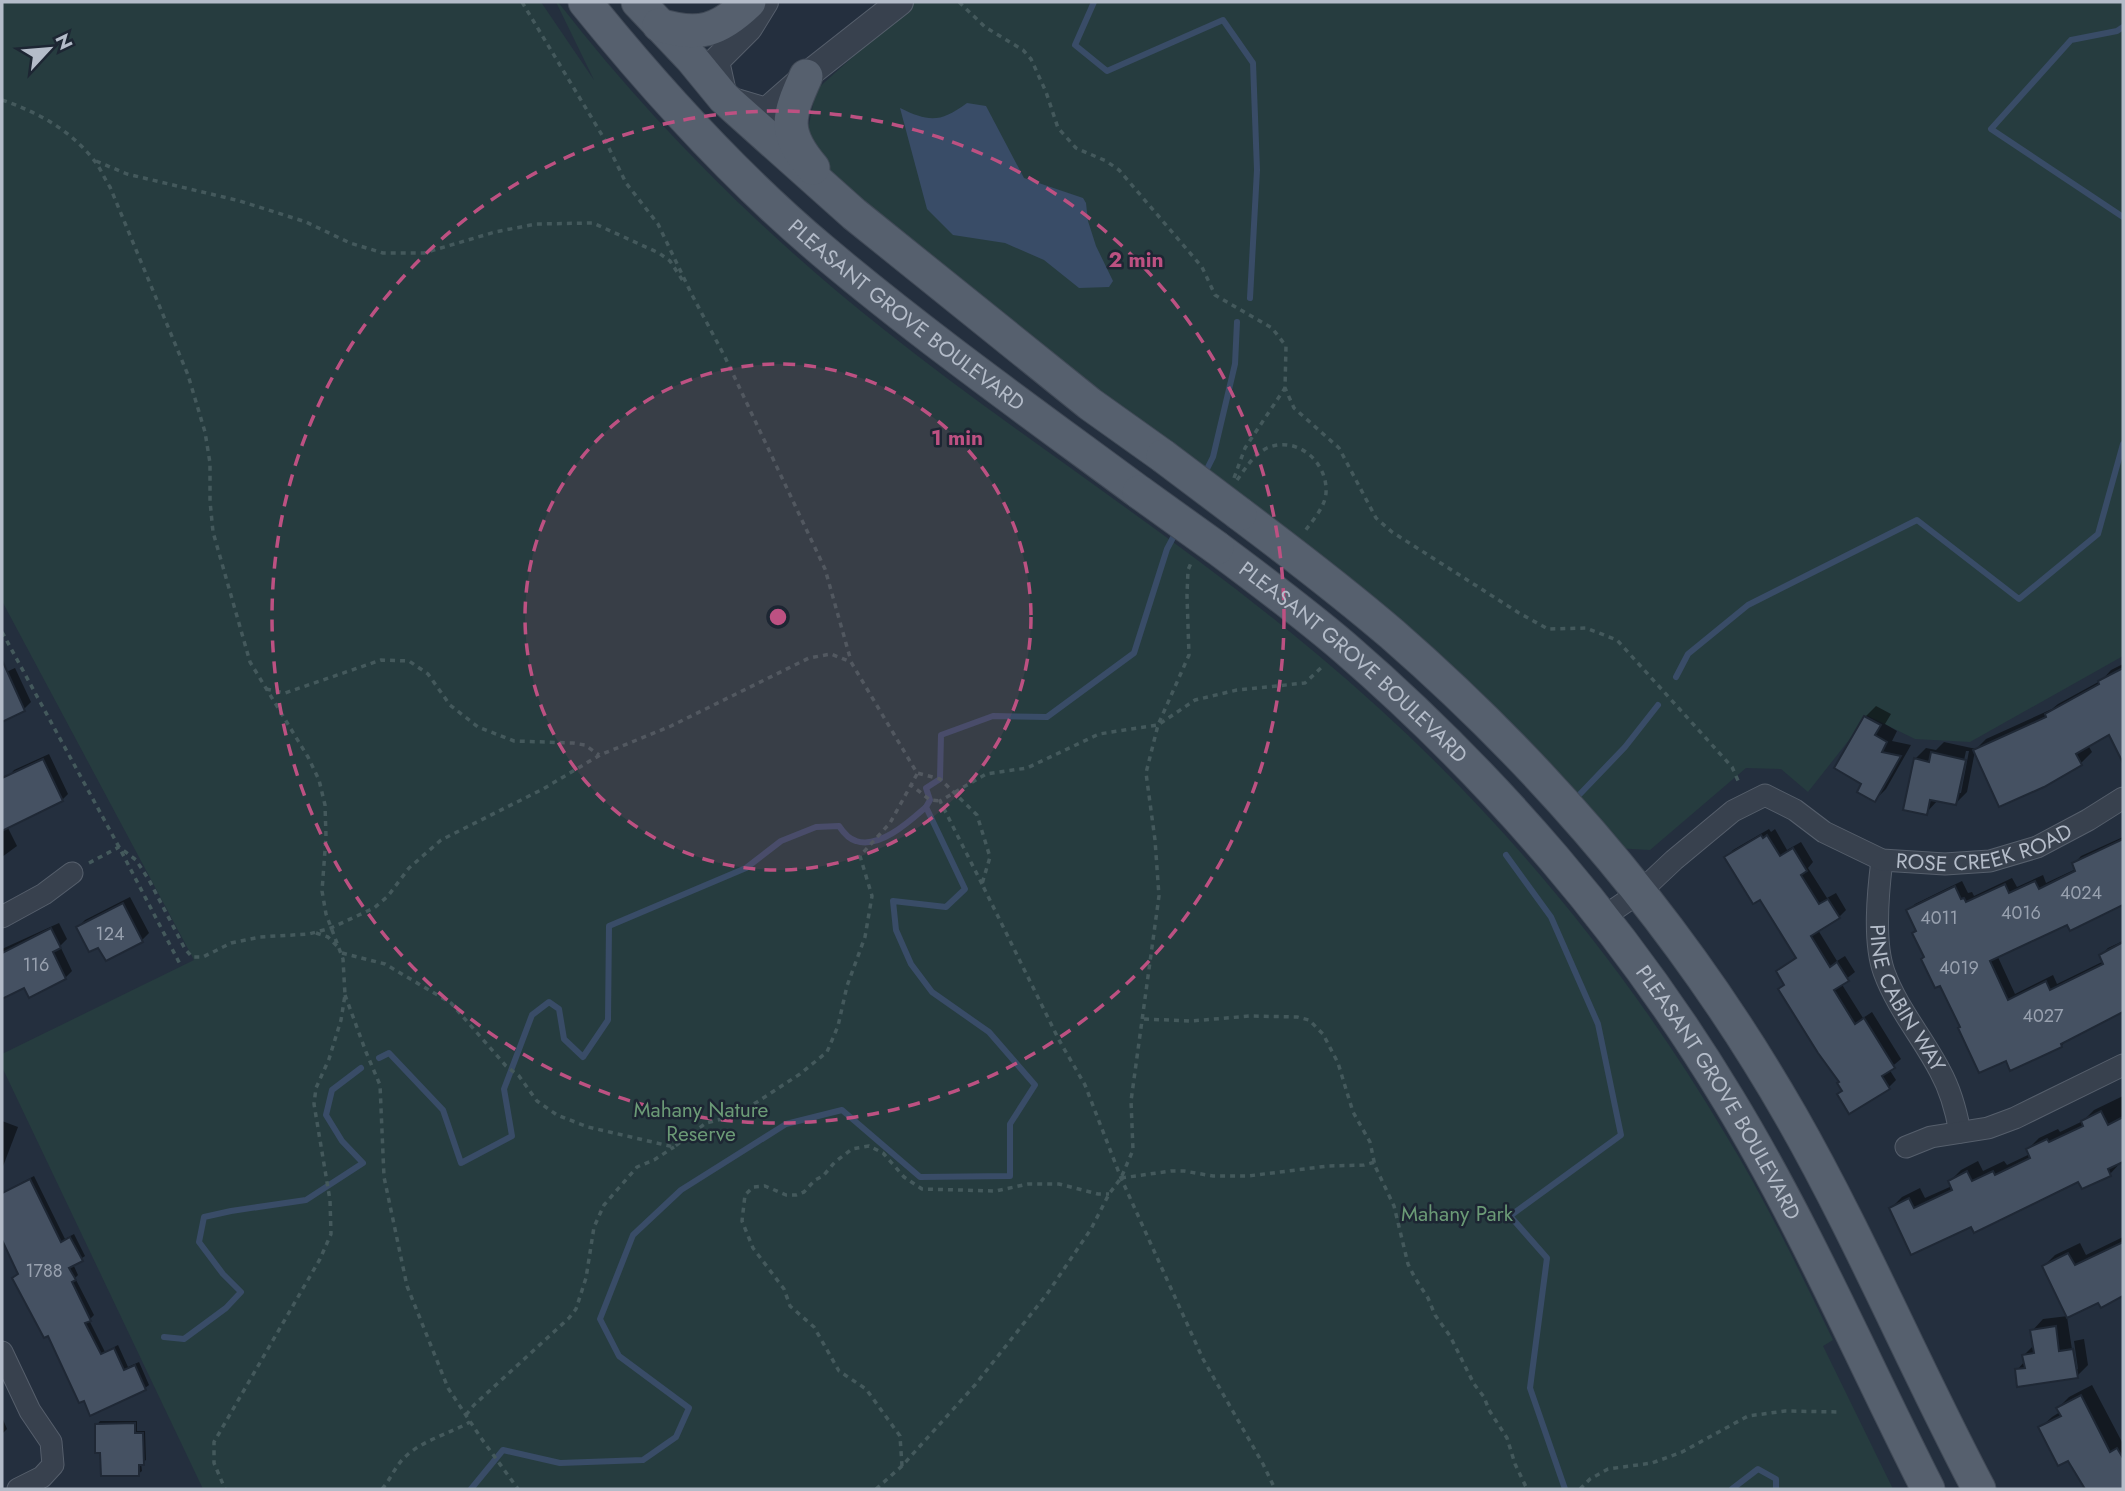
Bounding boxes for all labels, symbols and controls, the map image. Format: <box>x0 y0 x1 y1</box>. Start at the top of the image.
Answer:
north arrow <box>14 14 84 84</box>
text: N <box>48 29 79 54</box>
street label: PLEASANT GROVE BOULEVARD <box>781 212 1031 418</box>
text: 2 min <box>1108 245 1164 275</box>
text: 1 min <box>931 423 983 453</box>
street label: PLEASANT GROVE BOULEVARD <box>1233 554 1474 770</box>
centre of rings <box>766 605 790 629</box>
street label: ROSE CREEK ROAD <box>1895 816 2077 879</box>
house number: 4024 <box>2060 880 2102 906</box>
house number: 4016 <box>2001 900 2041 926</box>
house number: 4011 <box>1920 905 1958 931</box>
house number: 124 <box>96 921 124 947</box>
street label: PINE CABIN WAY <box>1862 924 1953 1077</box>
house number: 116 <box>23 952 49 978</box>
house number: 4019 <box>1939 955 1979 981</box>
street label: PLEASANT GROVE BOULEVARD <box>1629 959 1808 1225</box>
house number: 4027 <box>2023 1003 2064 1029</box>
park label: Mahany Nature Reserve <box>634 1095 769 1149</box>
park label: Mahany Park <box>1401 1199 1514 1229</box>
house number: 1788 <box>25 1258 63 1284</box>

